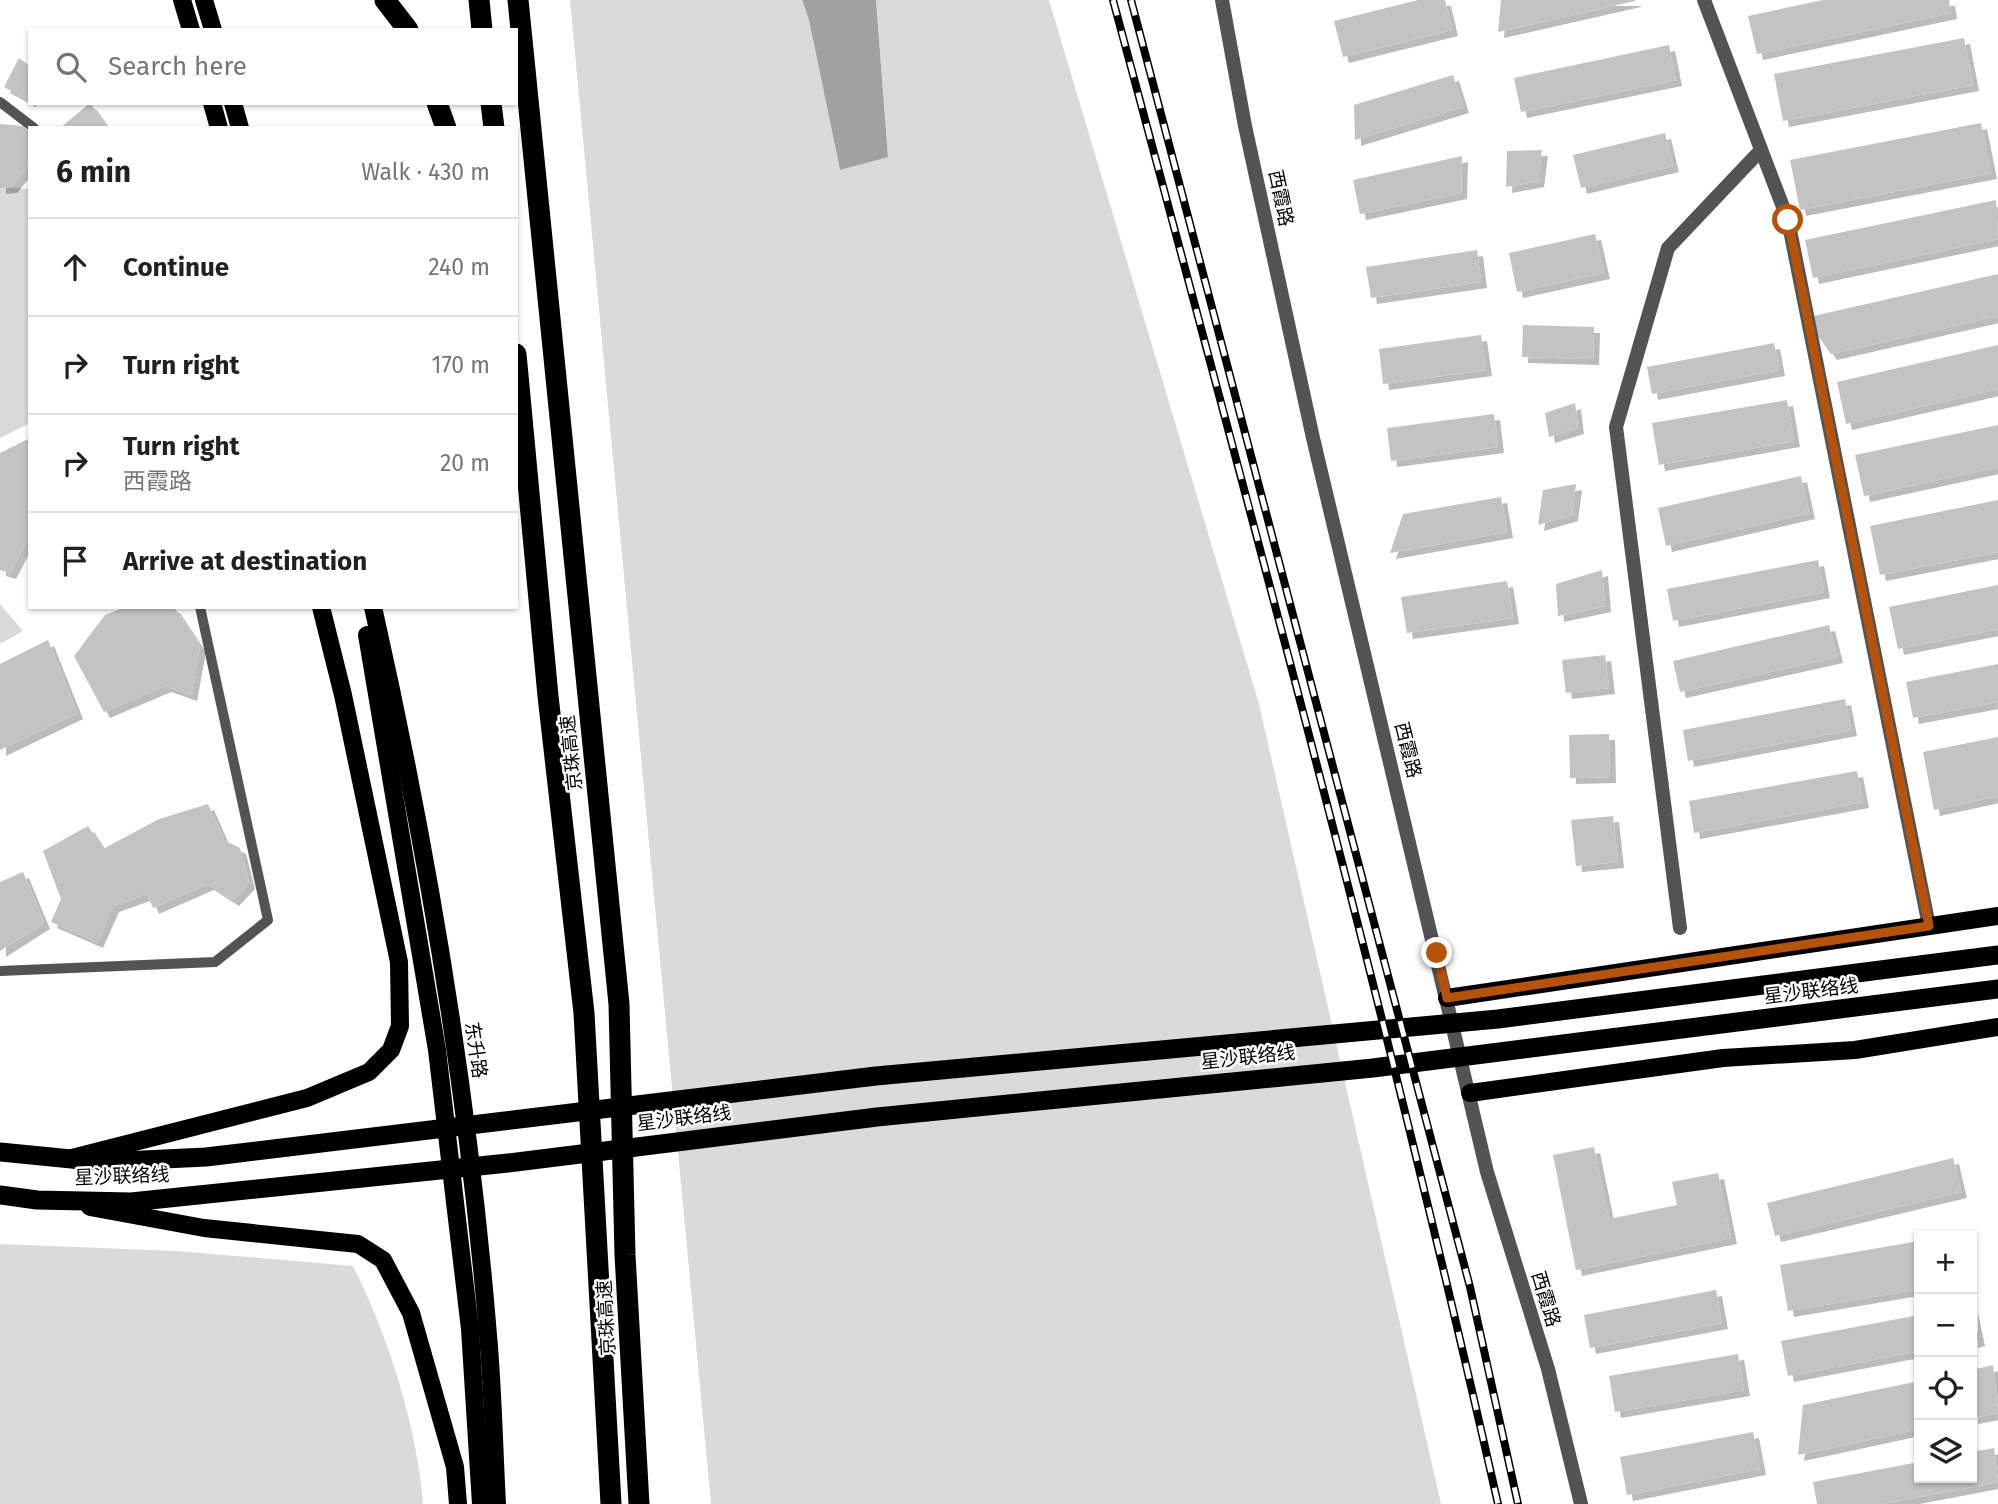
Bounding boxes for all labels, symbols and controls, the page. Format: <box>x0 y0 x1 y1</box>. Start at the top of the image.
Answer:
search box <box>28 28 518 105</box>
icon: search <box>52 48 90 86</box>
text: Search here <box>108 51 247 82</box>
text: 6 min <box>56 154 131 190</box>
text: Walk · 430 m <box>361 158 490 186</box>
street label: 西霞路 <box>1264 168 1298 228</box>
route start <box>1772 204 1803 235</box>
icon: ahead <box>56 248 94 286</box>
text: Continue <box>123 252 229 283</box>
text: 240 m <box>428 253 490 281</box>
icon: right <box>56 346 94 384</box>
text: Turn right <box>123 350 240 381</box>
text: 170 m <box>431 351 490 379</box>
text: Turn right <box>123 431 240 462</box>
icon: right <box>56 444 94 482</box>
text: 20 m <box>440 449 490 477</box>
text: 西霞路 <box>123 467 192 495</box>
icon: arrive <box>56 542 94 580</box>
text: Arrive at destination <box>123 546 367 577</box>
street label: 京珠高速 <box>556 714 586 792</box>
street label: 西霞路 <box>1390 720 1426 780</box>
route end <box>1421 937 1452 968</box>
street label: 星沙联络线 <box>1762 974 1860 1008</box>
street label: 东升路 <box>461 1020 491 1080</box>
street label: 星沙联络线 <box>1200 1041 1296 1073</box>
street label: 星沙联络线 <box>635 1101 733 1135</box>
street label: 星沙联络线 <box>74 1163 170 1189</box>
map controls <box>1914 1231 1977 1483</box>
button: + <box>1914 1231 1977 1294</box>
street label: 西霞路 <box>1527 1268 1565 1330</box>
street label: 京珠高速 <box>593 1279 619 1357</box>
button: − <box>1914 1294 1977 1357</box>
button: locate <box>1914 1357 1977 1420</box>
button: layers <box>1914 1420 1977 1483</box>

